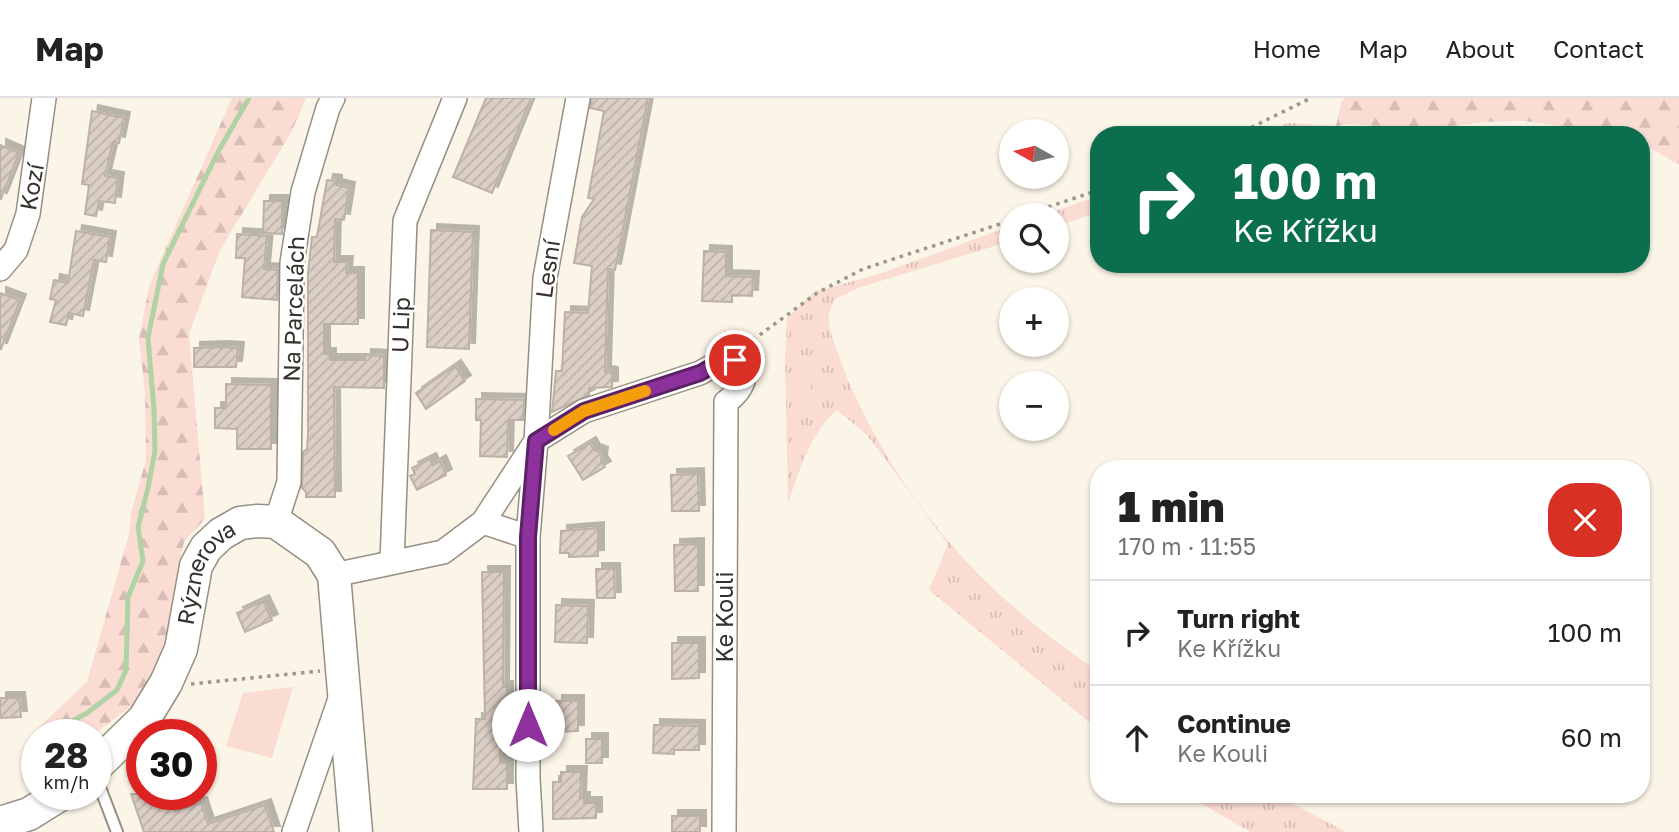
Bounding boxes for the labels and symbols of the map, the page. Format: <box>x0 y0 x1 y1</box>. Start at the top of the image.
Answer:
north arrow <box>999 119 1069 189</box>
street label: Kozí <box>13 159 49 212</box>
street label: Na Parcelách <box>276 236 310 382</box>
street label: Lesní <box>529 236 565 300</box>
street label: U Lip <box>385 297 415 353</box>
pin <box>705 330 765 390</box>
street label: Rýznerova <box>171 514 240 627</box>
street label: Ke Kouli <box>710 571 738 663</box>
position arrow <box>491 688 565 762</box>
speed limit sign: 30 <box>126 719 217 810</box>

